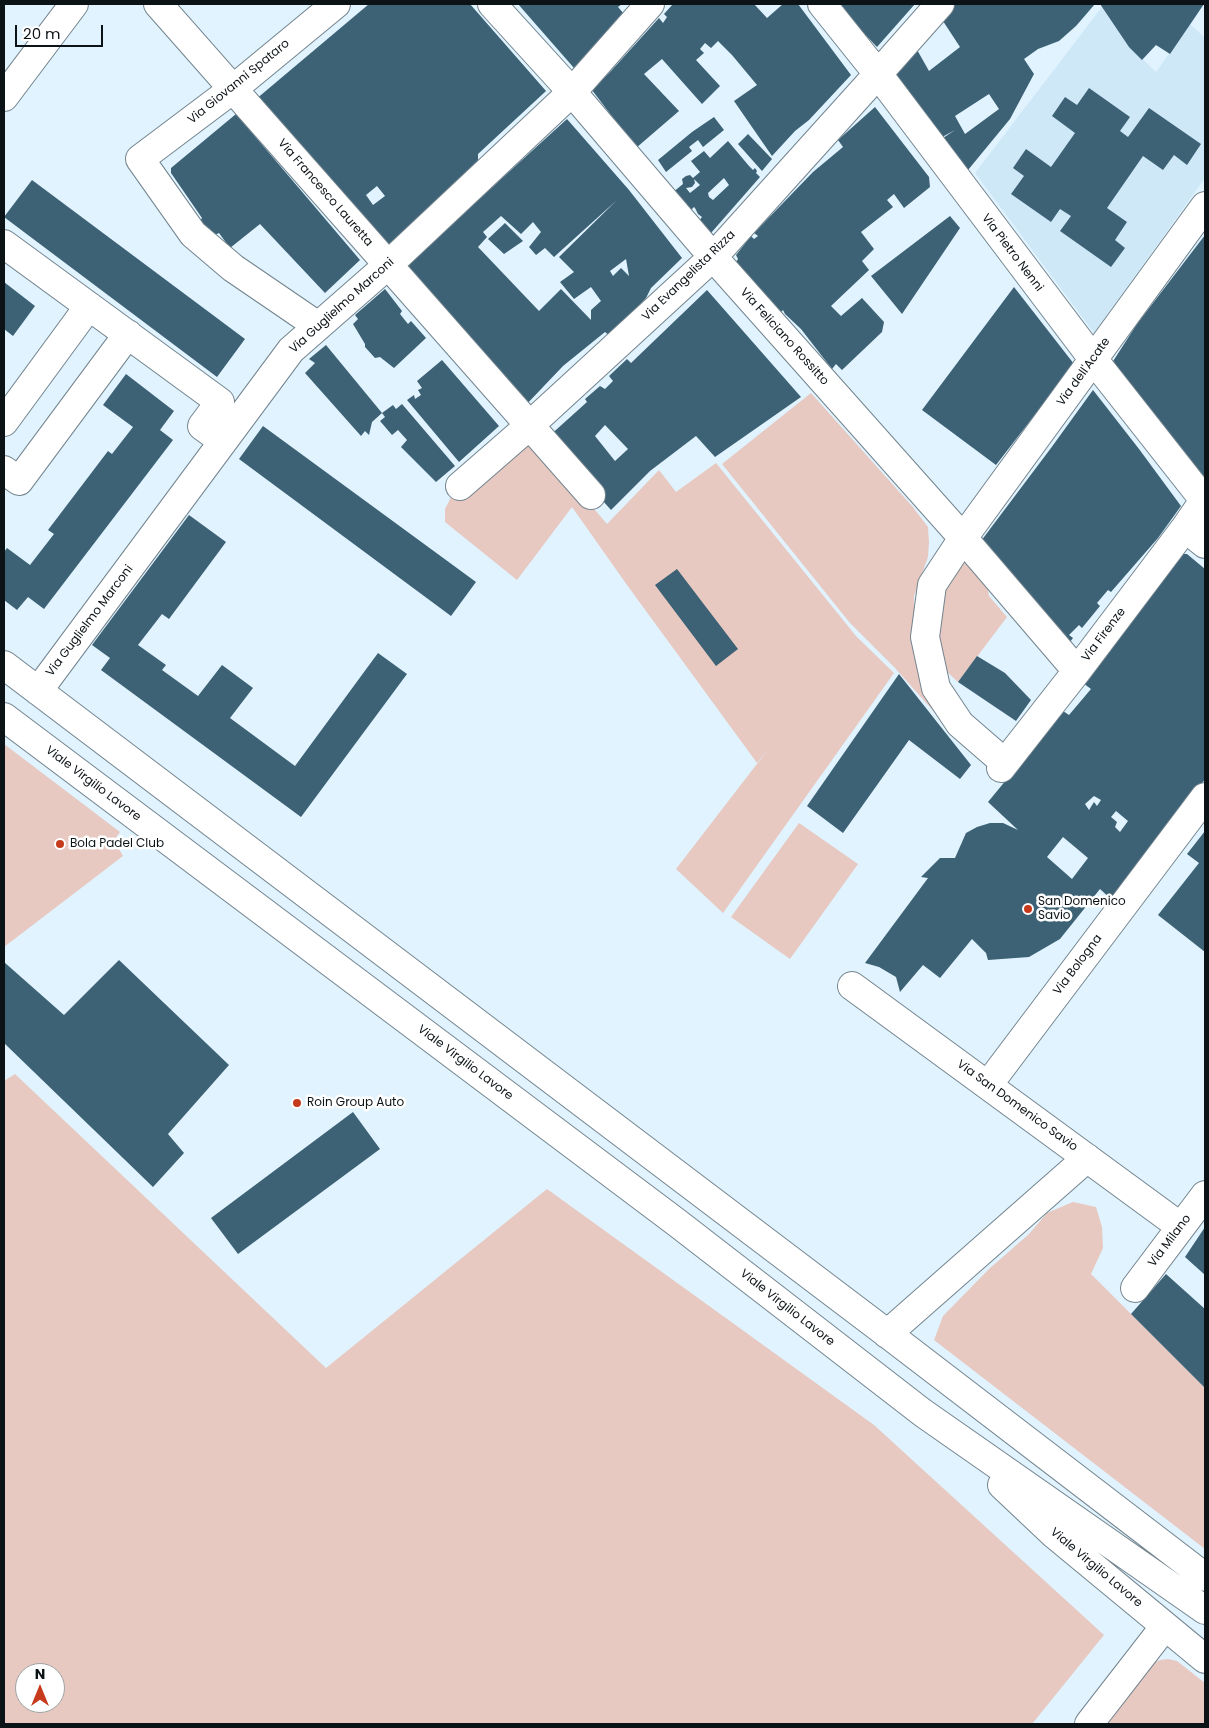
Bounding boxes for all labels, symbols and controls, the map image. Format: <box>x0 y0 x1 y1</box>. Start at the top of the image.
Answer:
scale bar <box>18 15 105 47</box>
text: 20 m <box>23 23 61 44</box>
street label: Via Giovanni Spataro <box>185 37 293 127</box>
street label: Via Francesco Lauretta <box>274 136 376 250</box>
street label: Via Pietro Nenni <box>978 211 1046 295</box>
street label: Via Evangelista Rizza <box>639 228 739 324</box>
street label: Via Guglielmo Marconi <box>287 255 397 357</box>
street label: Via Feliciano Rossitto <box>737 286 831 388</box>
street label: Via dell'Acate <box>1054 335 1114 409</box>
street label: Via Guglielmo Marconi <box>43 563 137 679</box>
street label: Via Firenze <box>1079 605 1129 665</box>
street label: Viale Virgilio Lavore <box>42 743 144 825</box>
place label: Bola Padel Club <box>70 837 164 851</box>
marker: Bola Padel Club <box>54 838 66 850</box>
place label: San Domenico Savio <box>1038 895 1126 923</box>
marker: San Domenico Savio <box>1022 903 1034 915</box>
street label: Via Bologna <box>1051 932 1105 998</box>
street label: Viale Virgilio Lavore <box>414 1022 516 1104</box>
street label: Via San Domenico Savio <box>954 1057 1080 1155</box>
place label: Roin Group Auto <box>307 1096 404 1110</box>
marker: Roin Group Auto <box>291 1097 303 1109</box>
street label: Via Milano <box>1146 1212 1194 1270</box>
street label: Viale Virgilio Lavore <box>737 1267 837 1349</box>
street label: Viale Virgilio Lavore <box>1047 1525 1145 1611</box>
north arrow <box>15 1663 65 1713</box>
text: N <box>35 1664 45 1684</box>

